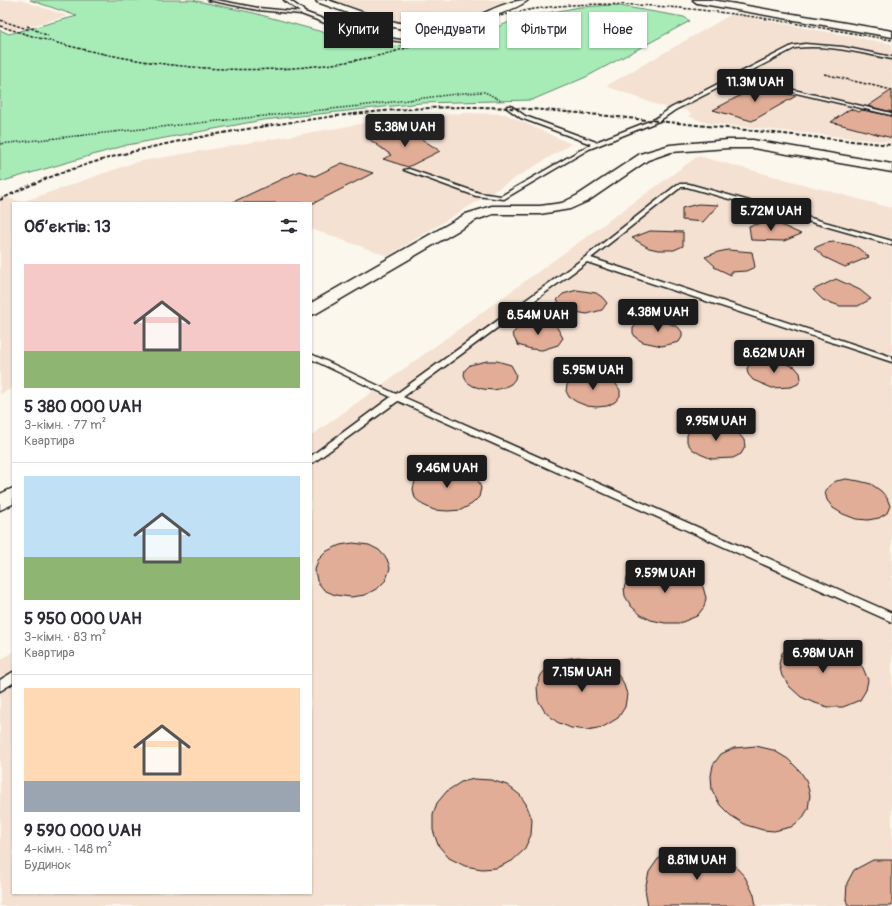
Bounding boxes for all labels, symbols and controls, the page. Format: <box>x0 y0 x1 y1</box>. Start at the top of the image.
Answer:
chip: Купити <box>324 12 393 48</box>
chip: Орендувати <box>401 12 499 48</box>
chip: Фільтри <box>507 12 581 48</box>
chip: Нове <box>589 12 647 48</box>
pin: 11.3M UAH <box>709 69 801 103</box>
text: 11.3M UAH <box>726 74 784 90</box>
pin: 5.38M UAH <box>359 114 451 148</box>
text: 5.38M UAH <box>374 119 436 135</box>
pin: 5.72M UAH <box>725 198 817 232</box>
text: 5.72M UAH <box>740 203 802 219</box>
icon: filters <box>278 215 300 237</box>
text: Об’єктів: 13 <box>24 216 111 237</box>
icon: home <box>126 290 198 362</box>
pin: 4.38M UAH <box>612 299 704 333</box>
pin: 8.54M UAH <box>492 302 584 336</box>
text: 4.38M UAH <box>627 304 689 320</box>
text: 8.54M UAH <box>507 307 569 323</box>
pin: 8.62M UAH <box>728 340 820 374</box>
text: 8.62M UAH <box>743 345 805 361</box>
pin: 5.95M UAH <box>547 357 639 391</box>
text: 5.95M UAH <box>562 362 624 378</box>
text: 5 380 000 UAH <box>24 396 142 417</box>
pin: 9.95M UAH <box>670 408 762 442</box>
text: 9.95M UAH <box>686 413 746 429</box>
text: 3-кімн. · 77 m² <box>24 417 106 433</box>
text: Квартира <box>24 433 75 449</box>
pin: 9.46M UAH <box>401 455 493 489</box>
text: 9.46M UAH <box>416 460 478 476</box>
icon: home <box>126 502 198 574</box>
pin: 9.59M UAH <box>619 560 711 594</box>
text: 9.59M UAH <box>635 565 695 581</box>
text: 5 950 000 UAH <box>24 608 142 629</box>
text: 3-кімн. · 83 m² <box>24 629 106 645</box>
pin: 6.98M UAH <box>777 640 869 674</box>
text: Квартира <box>24 645 75 661</box>
text: 6.98M UAH <box>792 645 854 661</box>
pin: 7.15M UAH <box>536 659 628 693</box>
text: 7.15M UAH <box>552 664 612 680</box>
icon: home <box>126 714 198 786</box>
text: 9 590 000 UAH <box>24 820 141 841</box>
text: 4-кімн. · 148 m² <box>24 841 112 857</box>
pin: 8.81M UAH <box>651 847 743 881</box>
text: 8.81M UAH <box>668 852 726 868</box>
text: Будинок <box>24 857 71 873</box>

